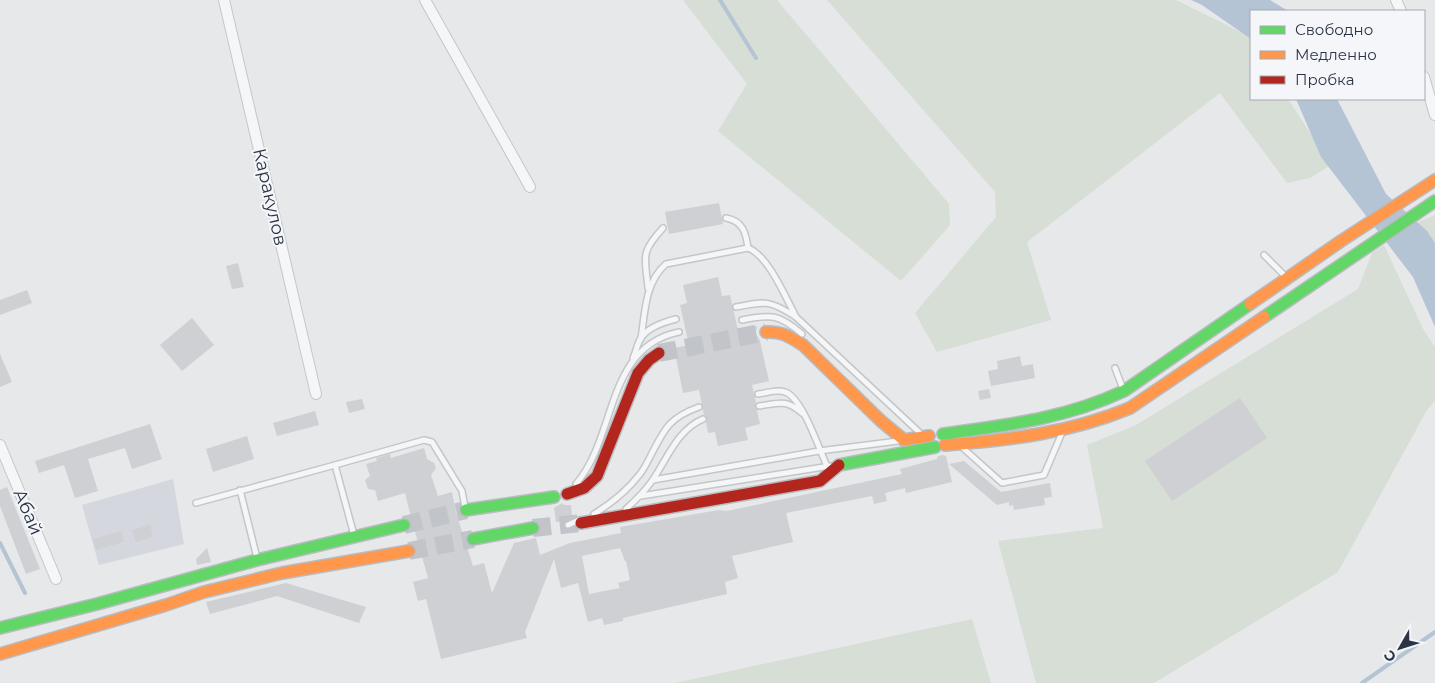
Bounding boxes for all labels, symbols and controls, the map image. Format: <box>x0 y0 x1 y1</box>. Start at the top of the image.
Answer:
legend <box>1250 10 1425 100</box>
text: Свободно <box>1295 20 1373 39</box>
text: Медленно <box>1295 45 1377 64</box>
text: Пробка <box>1295 70 1354 89</box>
street label: Каракулов <box>248 146 292 248</box>
street label: Абай <box>9 486 47 538</box>
north arrow <box>1375 623 1425 673</box>
text: С <box>1380 647 1400 666</box>

